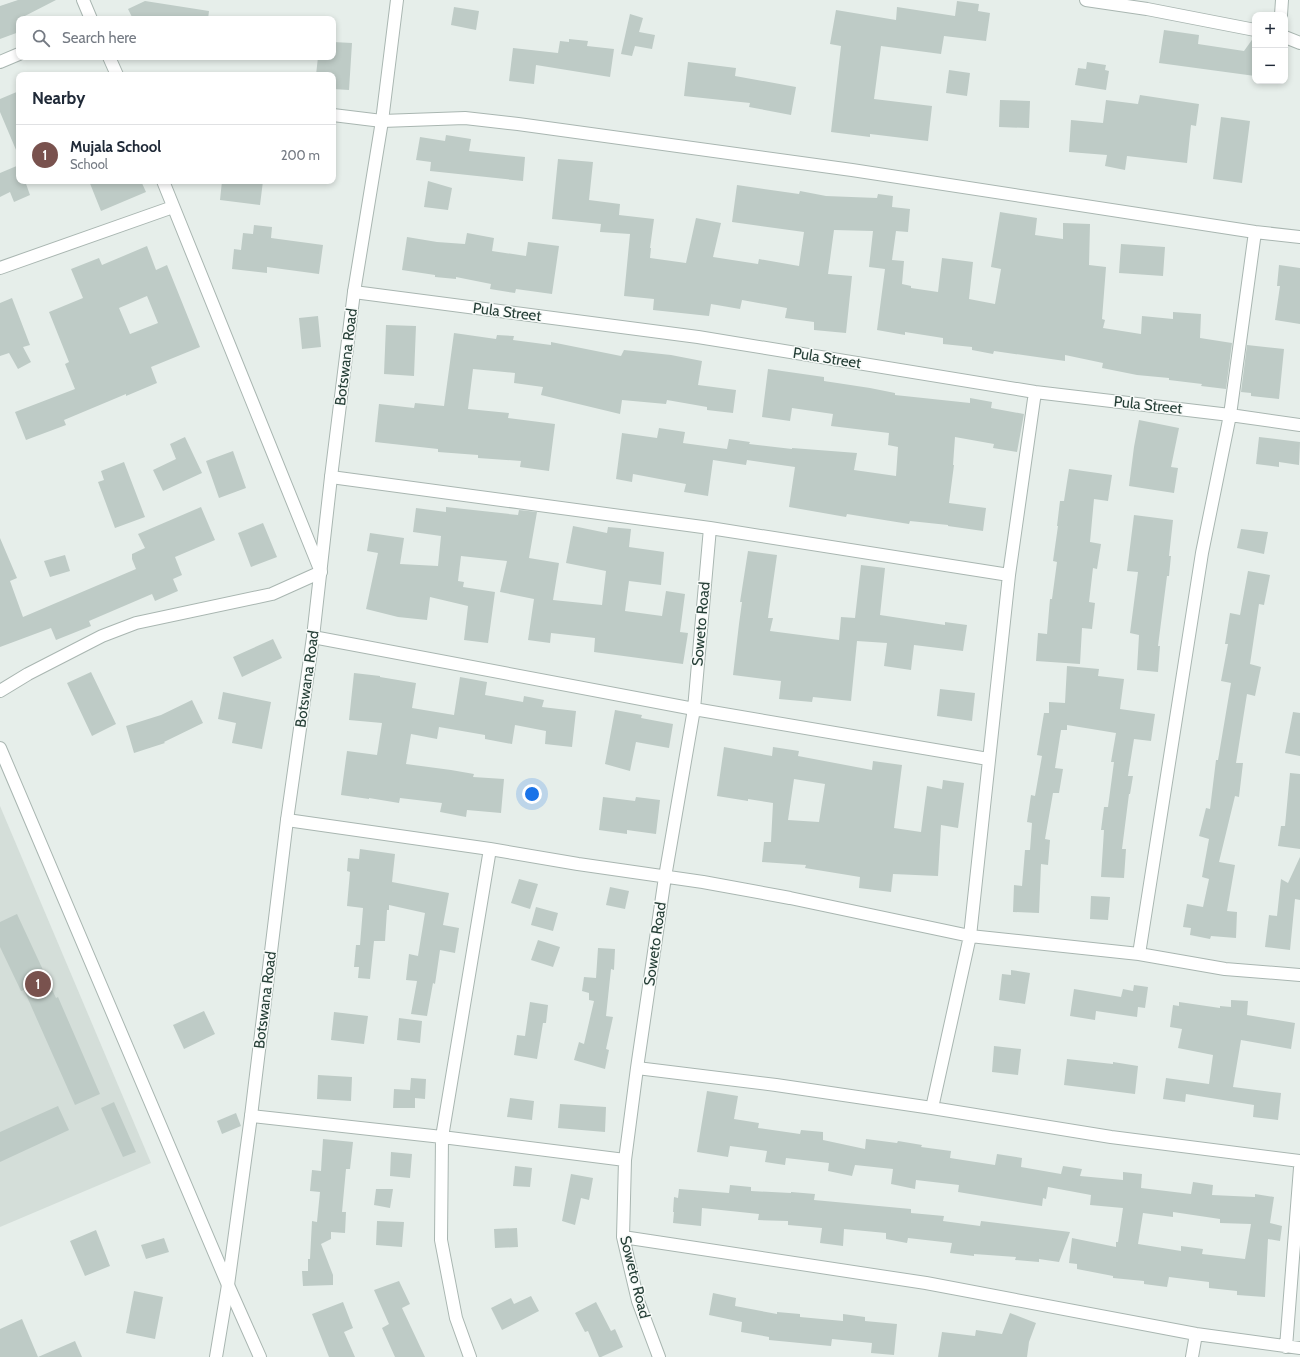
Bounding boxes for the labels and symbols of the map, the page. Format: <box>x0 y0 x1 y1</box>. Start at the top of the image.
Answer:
street label: Pula Street <box>472 299 542 325</box>
street label: Botswana Road <box>331 307 361 407</box>
street label: Pula Street <box>792 344 862 372</box>
street label: Pula Street <box>1113 392 1183 418</box>
street label: Soweto Road <box>688 581 714 667</box>
street label: Botswana Road <box>291 629 323 729</box>
your location <box>522 784 542 804</box>
street label: Soweto Road <box>640 901 670 987</box>
street label: Botswana Road <box>250 950 280 1050</box>
pin: 1 <box>25 969 51 999</box>
street label: Soweto Road <box>616 1234 654 1320</box>

